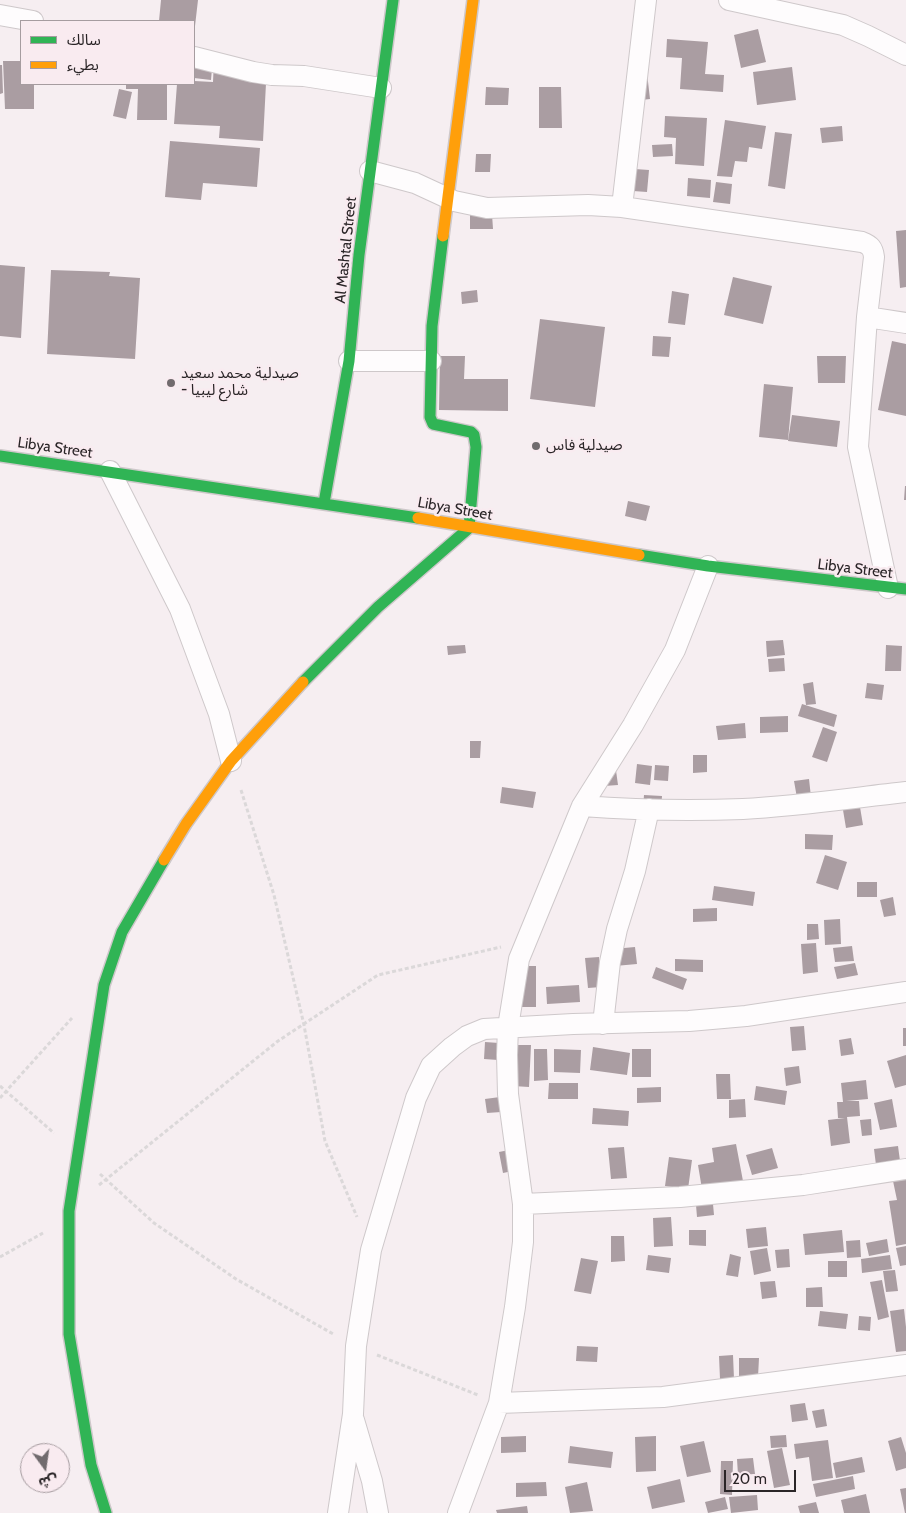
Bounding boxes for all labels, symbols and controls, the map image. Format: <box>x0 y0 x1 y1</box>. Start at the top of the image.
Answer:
legend <box>20 20 195 85</box>
text: سالك <box>67 31 101 49</box>
text: بطيء <box>67 56 99 74</box>
street label: Al Mashtal Street <box>331 196 361 304</box>
place label: صيدلية محمد سعيد - شارع ليبيا <box>181 365 299 400</box>
marker: صيدلية محمد سعيد - شارع ليبيا <box>165 377 177 389</box>
street label: Libya Street <box>16 434 94 462</box>
place label: صيدلية فاس <box>546 437 622 455</box>
marker: صيدلية فاس <box>530 440 542 452</box>
street label: Libya Street <box>416 494 494 524</box>
street label: Libya Street <box>816 555 894 583</box>
north arrow <box>20 1443 70 1493</box>
scale bar <box>726 1460 798 1492</box>
text: 20 m <box>732 1470 767 1488</box>
text: ش <box>37 1471 60 1493</box>

